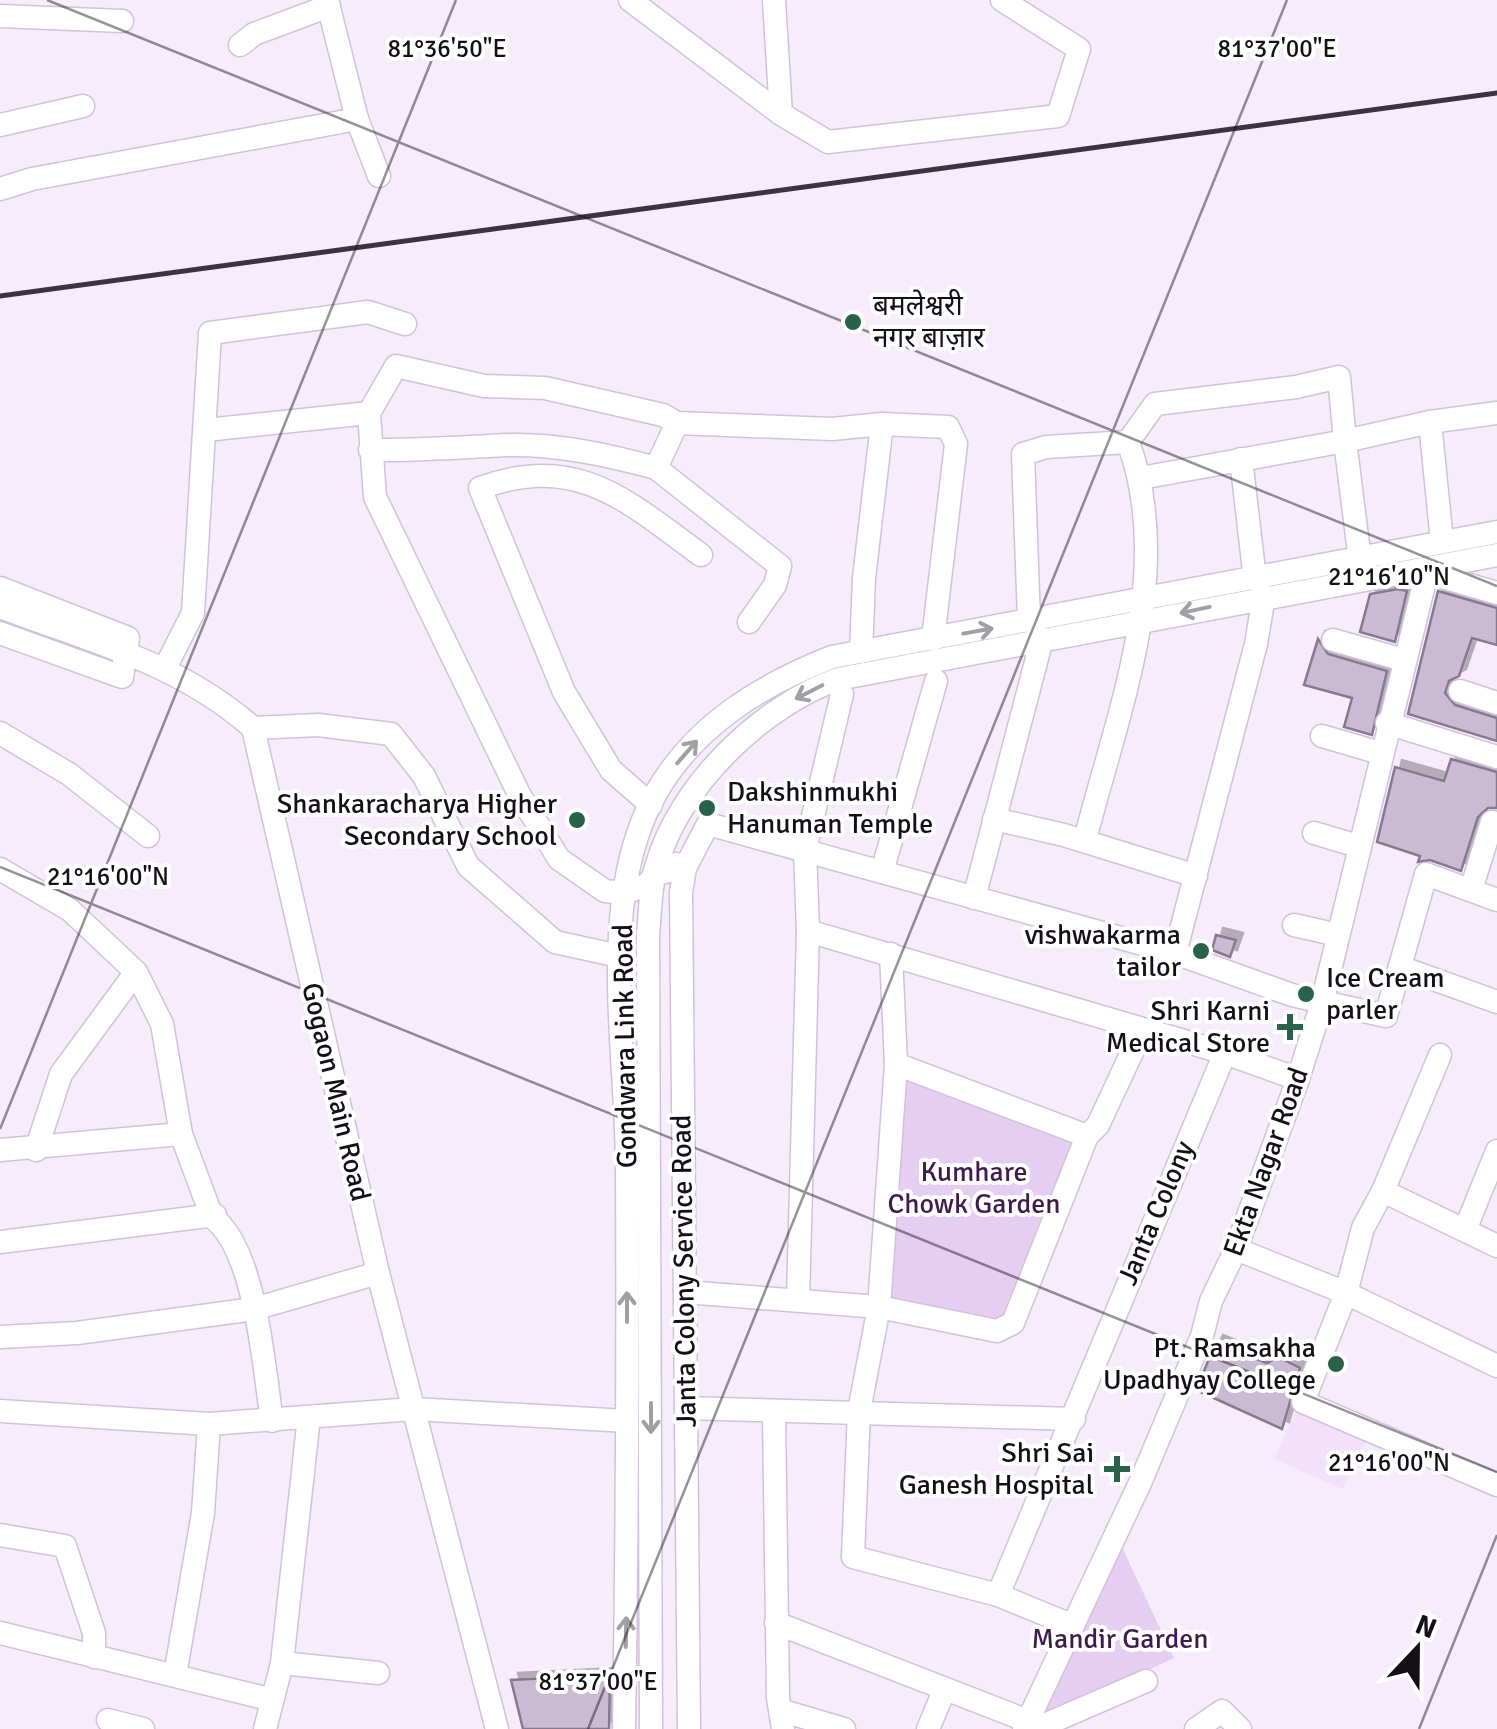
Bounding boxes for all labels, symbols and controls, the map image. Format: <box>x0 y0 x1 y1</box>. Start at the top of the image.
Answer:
text: 81°36'50"E <box>387 33 507 64</box>
text: 81°37'00"E <box>1217 33 1337 64</box>
place label: बमलेश्वरी नगर बाज़ार <box>873 289 985 355</box>
marker: बमलेश्वरी नगर बाज़ार <box>842 311 864 333</box>
text: 21°16'10"N <box>1328 561 1450 592</box>
one-way arrow <box>1179 602 1211 621</box>
one-way arrow <box>961 621 994 640</box>
one-way arrow <box>795 683 824 702</box>
one-way arrow <box>675 740 697 766</box>
place label: Dakshinmukhi Hanuman Temple <box>727 775 933 841</box>
place label: Shankaracharya Higher Secondary School <box>277 787 558 853</box>
marker: Dakshinmukhi Hanuman Temple <box>696 797 718 819</box>
marker: Shankaracharya Higher Secondary School <box>566 809 588 831</box>
text: 21°16'00"N <box>47 861 169 892</box>
place label: vishwakarma tailor <box>1025 918 1182 984</box>
street label: Gondwara Link Road <box>606 924 644 1168</box>
marker: vishwakarma tailor <box>1190 940 1212 962</box>
place label: Ice Cream parler <box>1326 961 1445 1027</box>
street label: Gogaon Main Road <box>294 979 378 1205</box>
marker: Ice Cream parler <box>1295 983 1317 1005</box>
place label: Shri Karni Medical Store <box>1106 994 1270 1060</box>
marker: Shri Karni Medical Store <box>1279 1016 1301 1038</box>
street label: Ekta Nagar Road <box>1216 1063 1316 1261</box>
street label: Janta Colony Service Road <box>664 1114 704 1428</box>
street label: Janta Colony <box>1110 1136 1202 1290</box>
park label: Kumhare Chowk Garden <box>887 1155 1061 1221</box>
one-way arrow <box>618 1291 636 1324</box>
place label: Pt. Ramsakha Upadhyay College <box>1103 1331 1316 1397</box>
marker: Pt. Ramsakha Upadhyay College <box>1325 1353 1347 1375</box>
one-way arrow <box>642 1400 660 1433</box>
place label: Shri Sai Ganesh Hospital <box>899 1436 1094 1502</box>
text: 21°16'00"N <box>1328 1447 1450 1478</box>
marker: Shri Sai Ganesh Hospital <box>1104 1456 1130 1482</box>
north arrow <box>1367 1599 1467 1699</box>
text: N <box>1411 1607 1441 1646</box>
one-way arrow <box>616 1616 635 1648</box>
park label: Mandir Garden <box>1031 1622 1209 1656</box>
text: 81°37'00"E <box>538 1666 658 1697</box>

